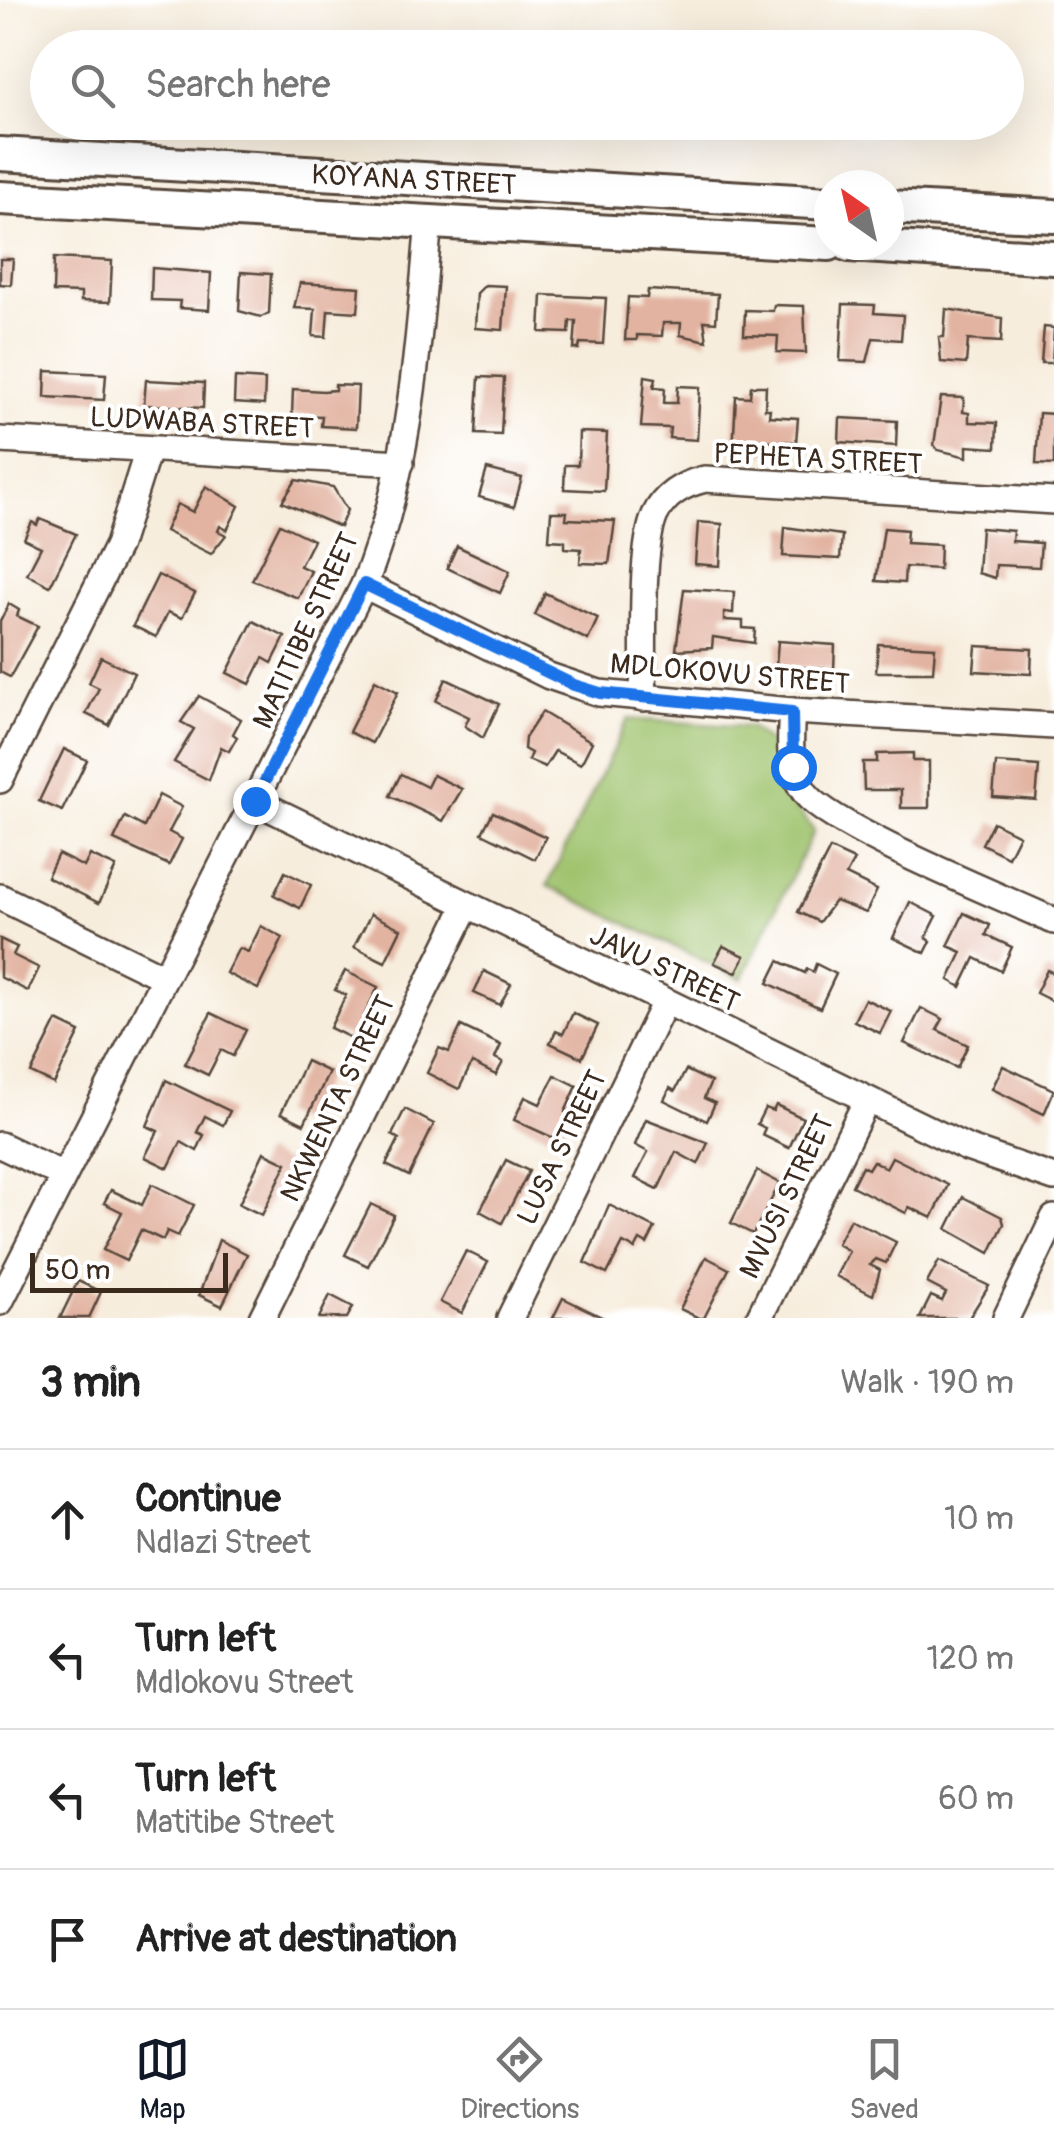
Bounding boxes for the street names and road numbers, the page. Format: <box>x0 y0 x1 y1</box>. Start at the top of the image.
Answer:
street label: KOYANA STREET <box>311 158 517 203</box>
street label: LUDWABA STREET <box>89 400 315 447</box>
street label: PEPHETA STREET <box>712 437 923 482</box>
street label: MATITIBE STREET <box>246 527 367 734</box>
street label: MDLOKOVU STREET <box>609 647 851 702</box>
street label: JAVU STREET <box>584 918 745 1021</box>
street label: NKWENTA STREET <box>273 990 403 1208</box>
street label: LUSA STREET <box>510 1065 615 1231</box>
street label: MVUSI STREET <box>732 1109 842 1285</box>

